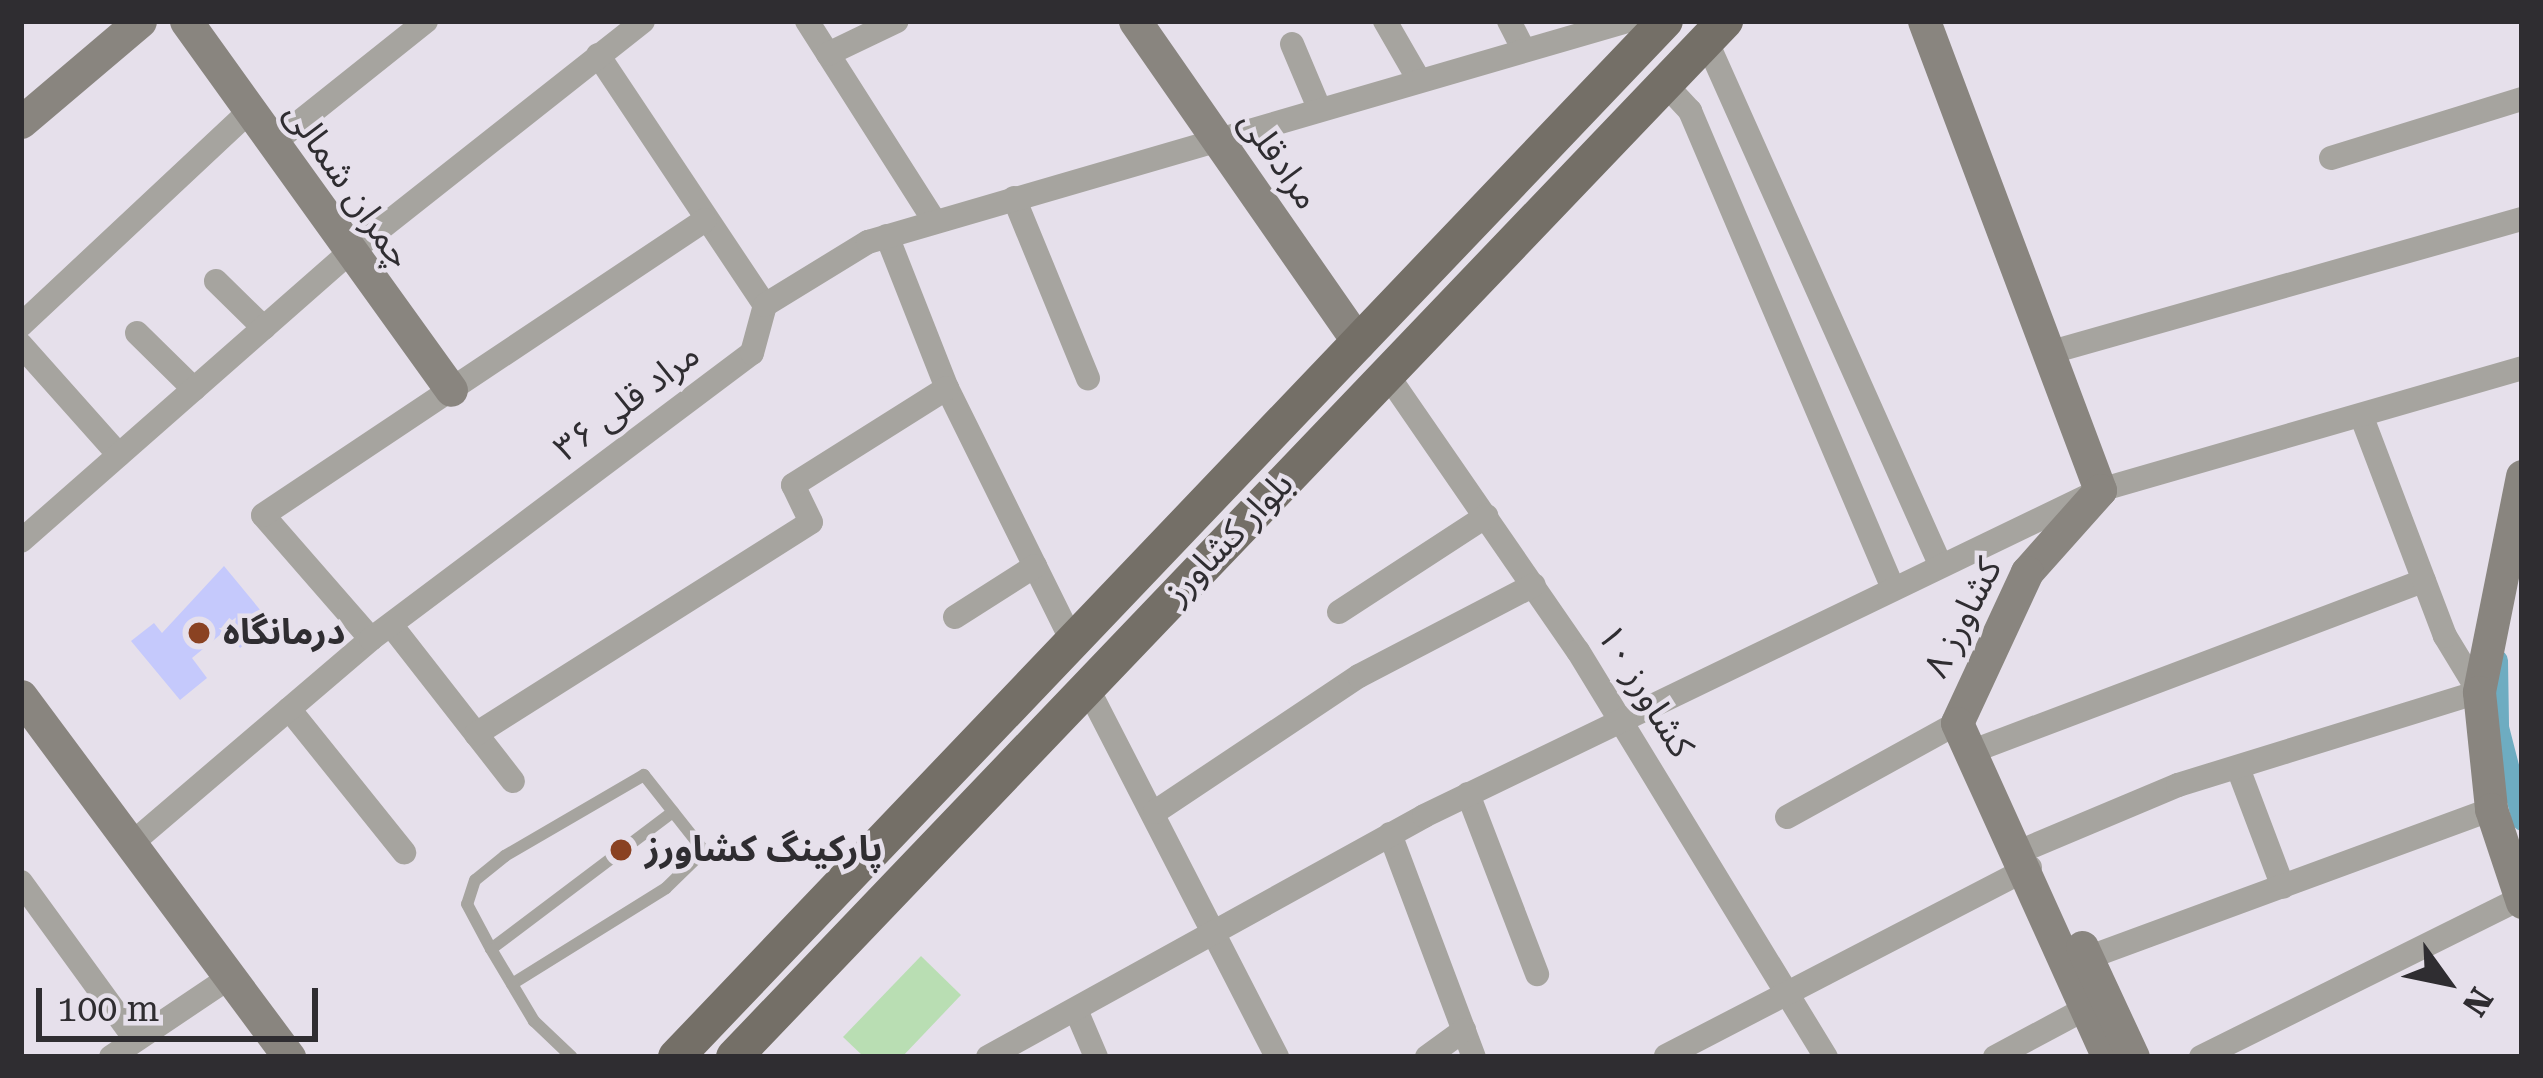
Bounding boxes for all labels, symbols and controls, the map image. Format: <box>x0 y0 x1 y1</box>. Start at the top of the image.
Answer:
street label: چمران شمالی <box>275 94 421 276</box>
street label: مرادقلی <box>1229 102 1329 218</box>
street label: مراد قلی ۳۶ <box>546 333 708 471</box>
street label: بلوار کشاورز <box>1156 463 1302 613</box>
street label: کشاورز ۸ <box>1915 551 2011 685</box>
place label: درمانگاه <box>223 611 345 655</box>
street label: کشاورز ۱۰ <box>1587 616 1703 766</box>
marker: درمانگاه <box>186 620 212 646</box>
place label: پارکینگ کشاورز <box>645 828 883 872</box>
marker: پارکینگ کشاورز <box>608 837 634 863</box>
north arrow <box>2387 922 2507 1042</box>
scale bar <box>42 964 324 1038</box>
text: N <box>2454 981 2501 1023</box>
text: 100 m <box>57 988 159 1030</box>

